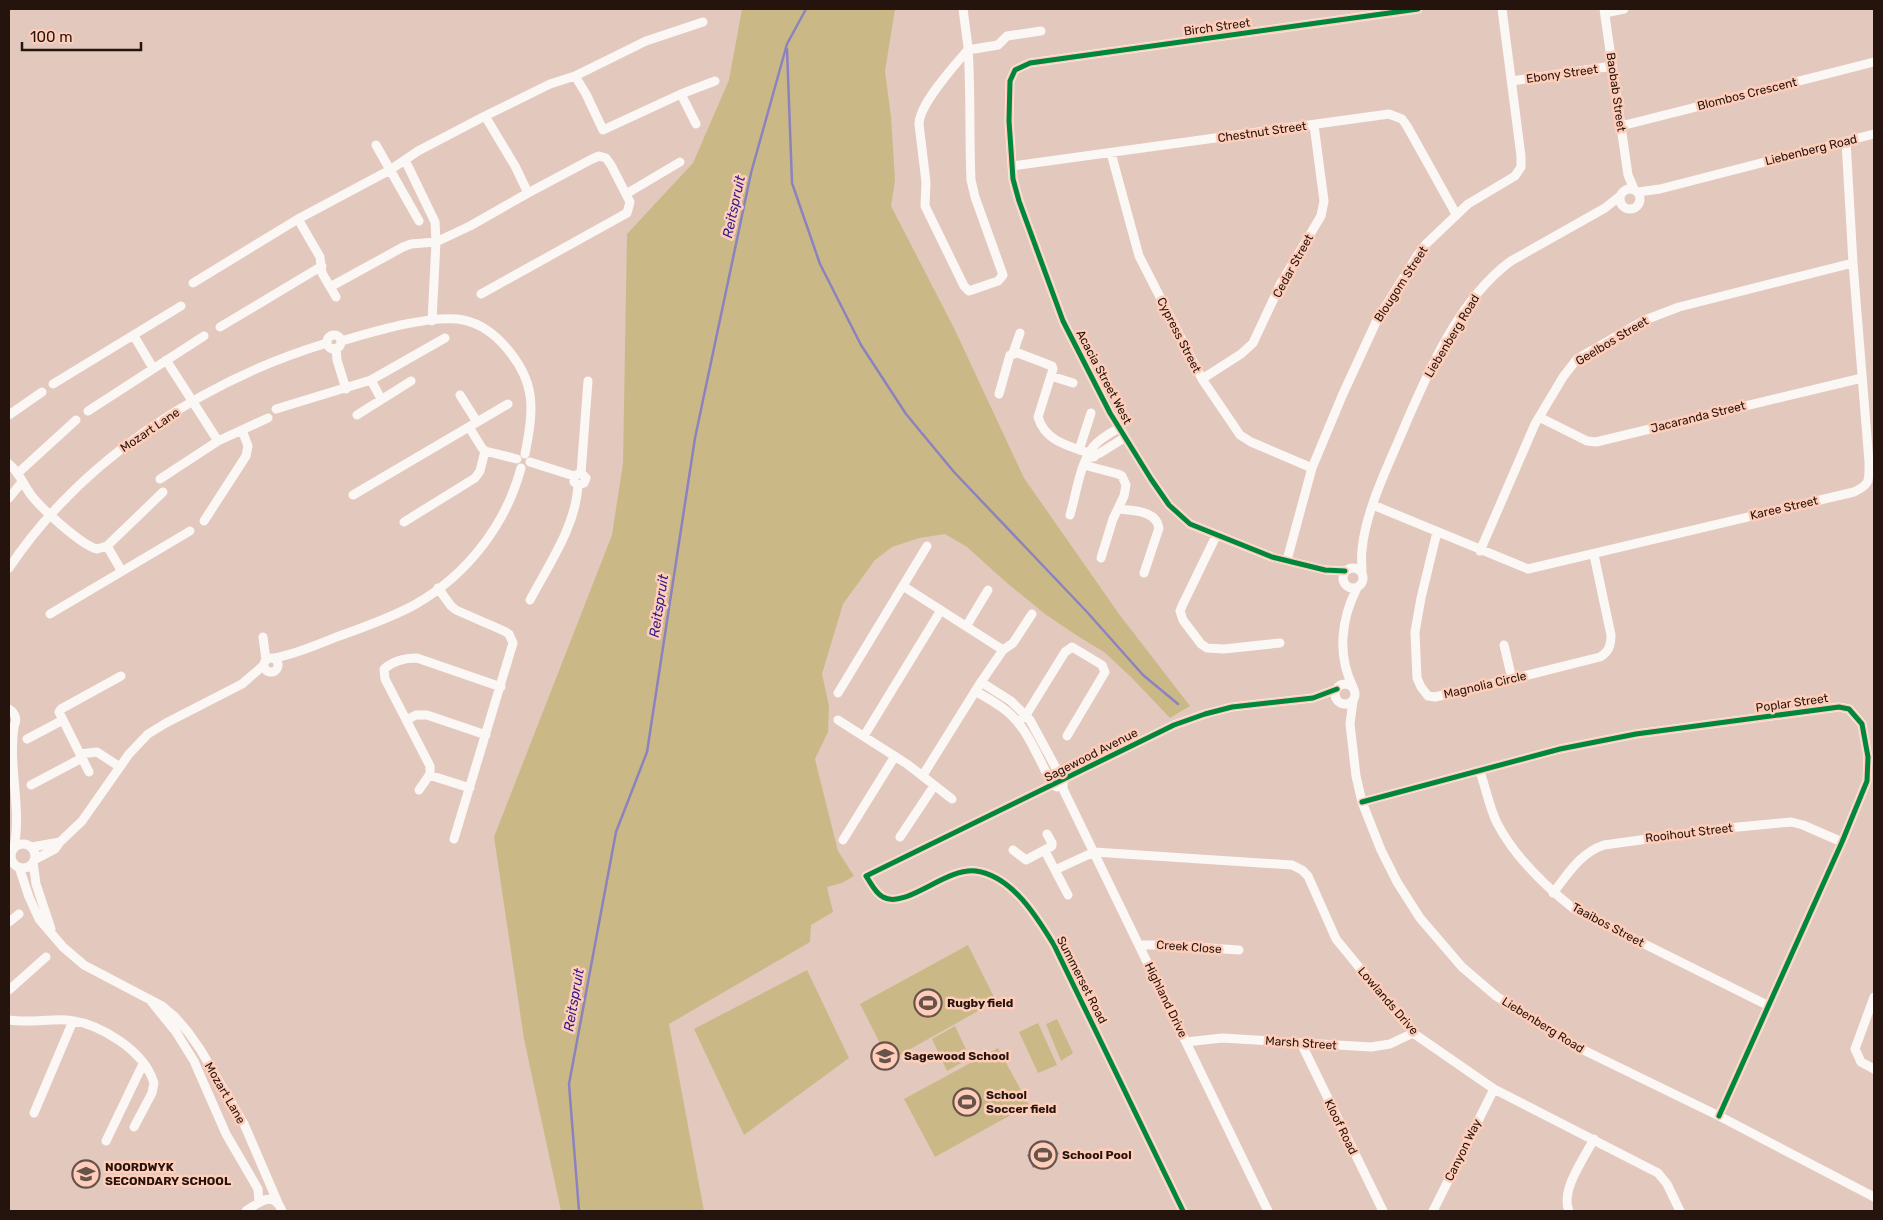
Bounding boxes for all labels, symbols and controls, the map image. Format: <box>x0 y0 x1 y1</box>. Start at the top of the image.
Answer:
street label: Birch Street <box>1183 15 1251 39</box>
scale bar <box>22 20 141 52</box>
text: 100 m <box>30 28 72 46</box>
street label: Baobab Street <box>1603 51 1629 133</box>
street label: Ebony Street <box>1525 62 1599 86</box>
street label: Blombos Crescent <box>1696 75 1799 113</box>
street label: Chestnut Street <box>1217 119 1308 145</box>
street label: Liebenberg Road <box>1764 132 1858 168</box>
water label: Reitspruit <box>719 173 749 240</box>
street label: Cedar Street <box>1270 232 1316 300</box>
street label: Blougom Street <box>1371 243 1431 324</box>
street label: Liebenberg Road <box>1422 292 1482 380</box>
street label: Cypress Street <box>1154 295 1204 375</box>
street label: Geelbos Street <box>1573 314 1651 368</box>
street label: Acacia Street West <box>1073 328 1135 427</box>
street label: Jacaranda Street <box>1649 398 1747 436</box>
street label: Mozart Lane <box>118 405 183 455</box>
street label: Karee Street <box>1749 493 1820 523</box>
water label: Reitspruit <box>646 573 672 639</box>
street label: Magnolia Circle <box>1442 669 1528 701</box>
street label: Poplar Street <box>1755 691 1829 715</box>
street label: Sagewood Avenue <box>1042 725 1140 785</box>
street label: Rooihout Street <box>1644 821 1734 845</box>
street label: Taaibos Street <box>1569 900 1647 950</box>
street label: Summerset Road <box>1054 934 1110 1026</box>
street label: Creek Close <box>1156 938 1222 956</box>
street label: Highland Drive <box>1142 960 1190 1040</box>
street label: Lowlands Drive <box>1355 964 1421 1038</box>
water label: Reitspruit <box>560 967 588 1033</box>
sports icon: Rugby field <box>913 988 943 1018</box>
street label: Liebenberg Road <box>1499 994 1587 1056</box>
place label: Rugby field <box>947 996 1013 1010</box>
street label: Marsh Street <box>1265 1034 1338 1053</box>
school or university icon: Sagewood School <box>870 1041 900 1071</box>
place label: Sagewood School <box>904 1049 1009 1063</box>
street label: Mozart Lane <box>202 1060 248 1126</box>
sports icon: School Soccer field <box>952 1087 982 1117</box>
place label: School Soccer field <box>986 1088 1056 1116</box>
street label: Kloof Road <box>1322 1097 1360 1157</box>
street label: Canyon Way <box>1442 1116 1484 1183</box>
sports icon: School Pool <box>1028 1140 1058 1170</box>
place label: School Pool <box>1062 1148 1132 1162</box>
school or university icon: NOORDWYK SECONDARY SCHOOL <box>71 1159 101 1189</box>
place label: NOORDWYK SECONDARY SCHOOL <box>105 1160 231 1188</box>

